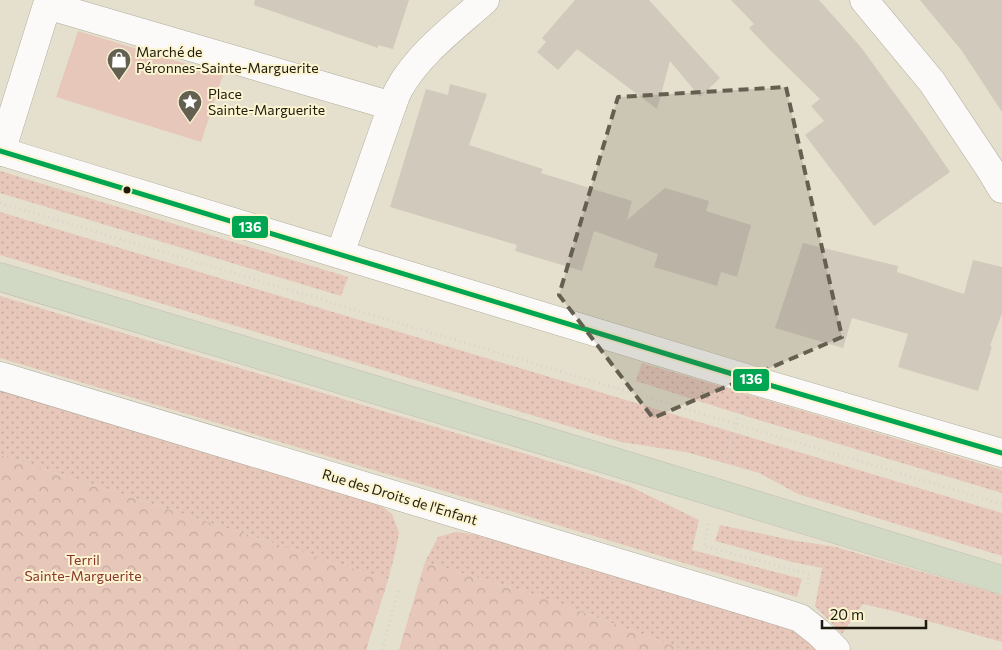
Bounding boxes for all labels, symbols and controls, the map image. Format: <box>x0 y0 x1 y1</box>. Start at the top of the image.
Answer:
place label: Marché de Péronnes-Sainte-Marguerite <box>136 43 319 76</box>
shop icon: Marché de Péronnes-Sainte-Marguerite <box>106 47 132 81</box>
place label: Place Sainte-Marguerite <box>208 85 325 118</box>
place icon: Place Sainte-Marguerite <box>177 89 203 123</box>
unlabelled marker <box>122 185 132 195</box>
line badge: 136 <box>231 215 269 239</box>
text: 136 <box>238 218 262 235</box>
line badge: 136 <box>732 368 770 392</box>
text: 136 <box>739 370 763 387</box>
street label: Rue des Droits de l'Enfant <box>320 465 480 528</box>
park label: Terril Sainte-Marguerite <box>24 551 142 584</box>
scale bar <box>822 598 926 630</box>
text: 20 m <box>830 605 864 623</box>

